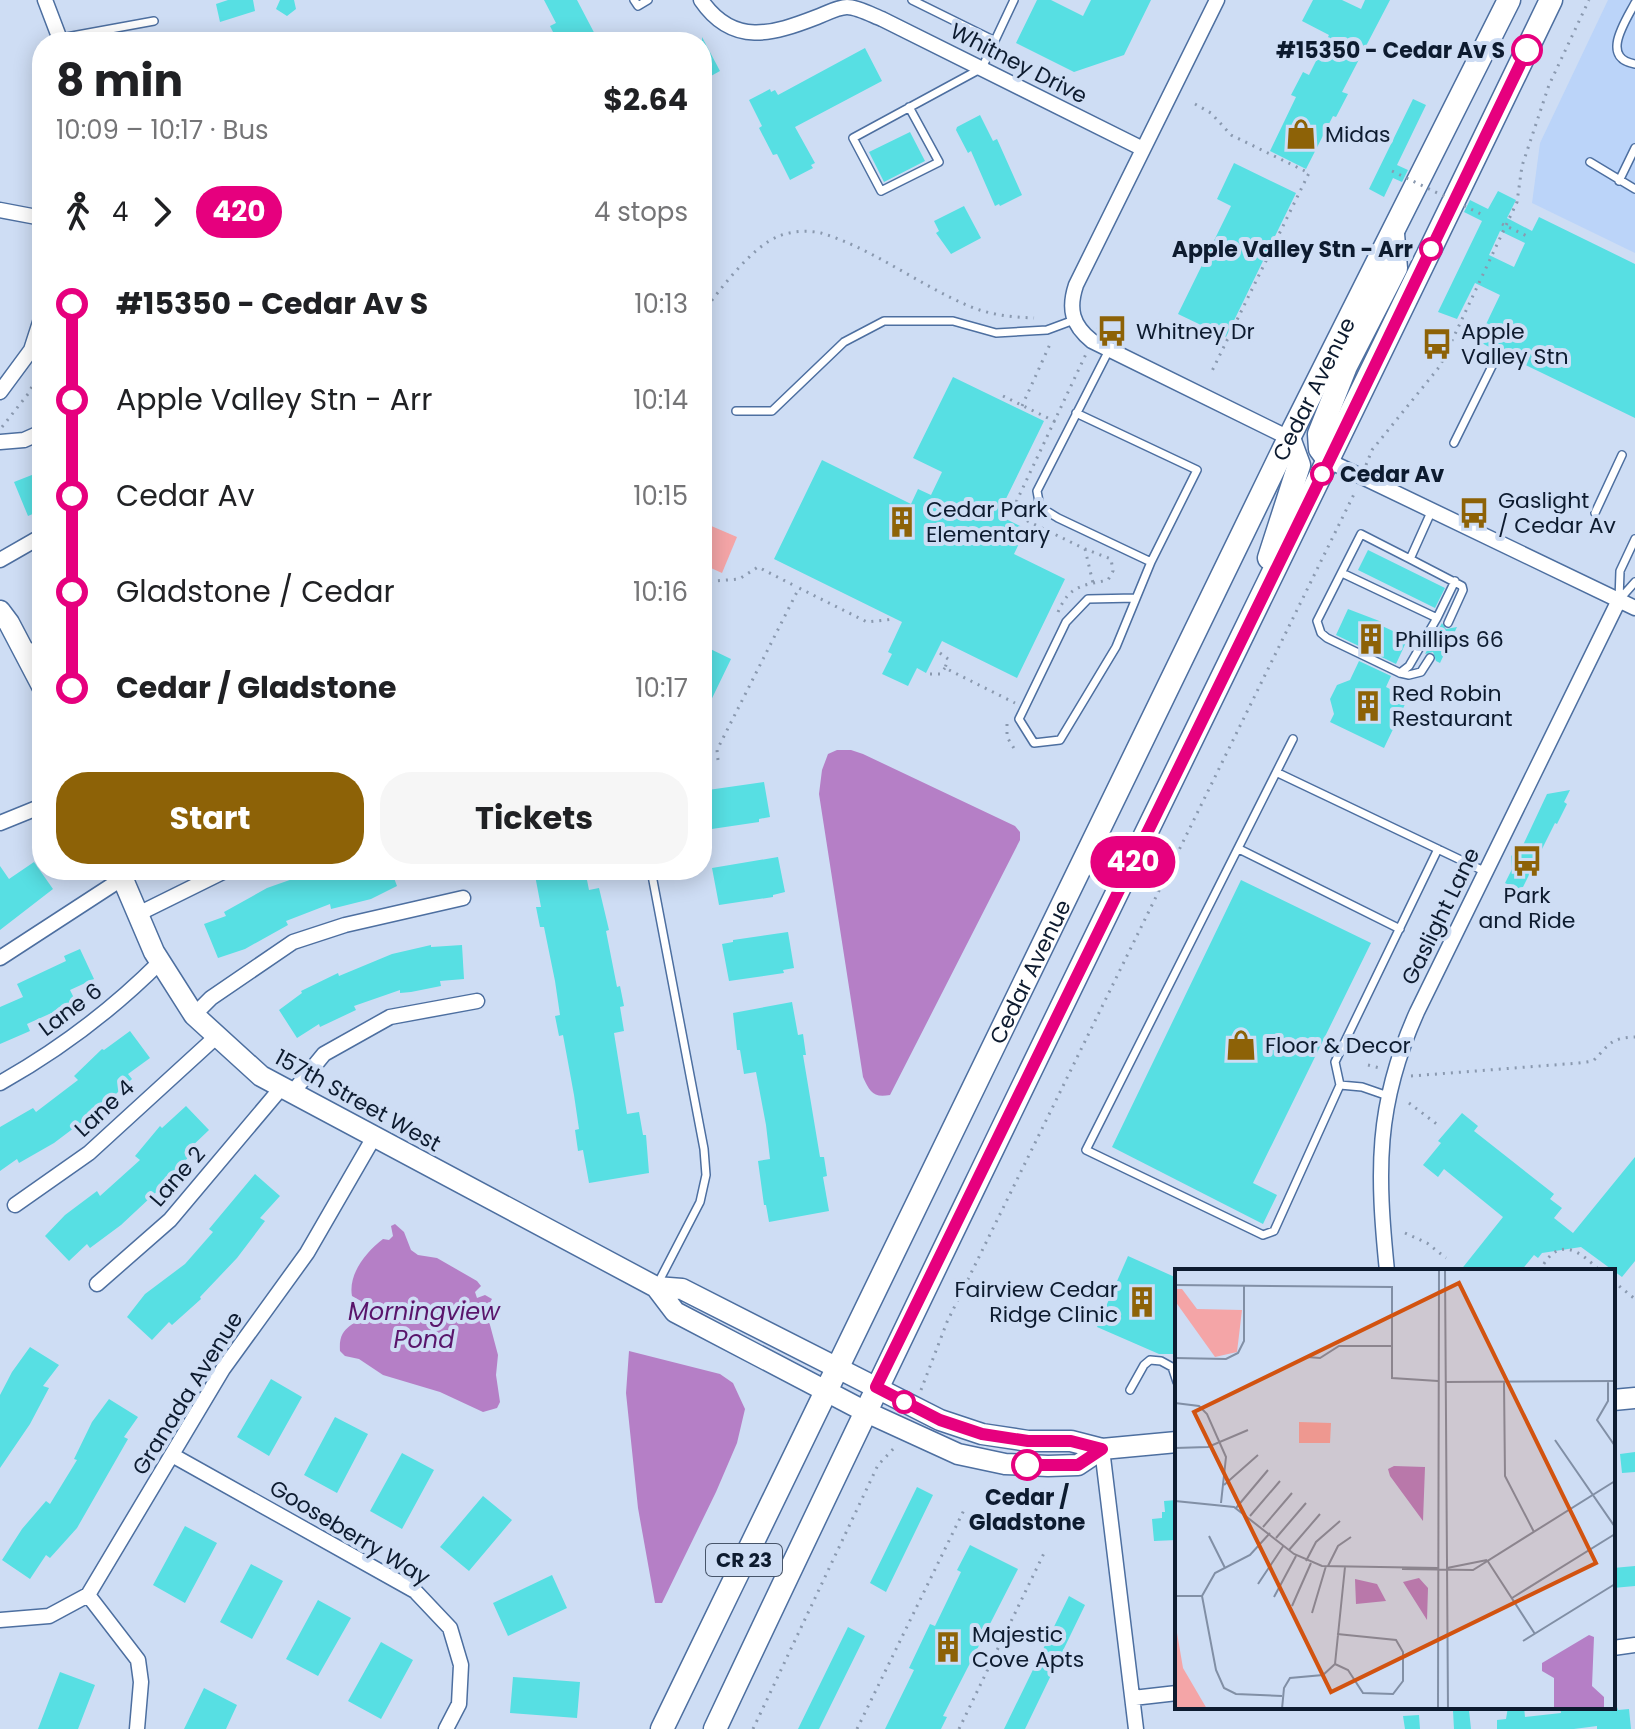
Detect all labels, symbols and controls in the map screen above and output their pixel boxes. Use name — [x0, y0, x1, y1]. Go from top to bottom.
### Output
street label: Whitney Drive — [945, 16, 1093, 111]
place label: #15350 - Cedar Av S — [1276, 35, 1505, 66]
marker: #15350 - Cedar Av S — [1512, 35, 1542, 65]
text: 8 min — [56, 50, 183, 111]
text: $2.64 — [603, 78, 688, 121]
text: 10:09 – 10:17 · Bus — [56, 112, 269, 148]
shop icon: Midas — [1284, 117, 1318, 151]
place label: Midas — [1325, 119, 1391, 150]
icon: walk — [56, 190, 100, 234]
icon: forward — [140, 190, 184, 234]
text: 420 — [212, 192, 266, 231]
text: 4 — [112, 194, 128, 230]
text: 4 stops — [594, 194, 688, 230]
place label: Apple Valley Stn - Arr — [1172, 234, 1413, 265]
marker: Apple Valley Stn - Arr — [1420, 238, 1442, 260]
text: #15350 - Cedar Av S — [116, 282, 428, 325]
text: 10:13 — [634, 286, 688, 322]
street label: Cedar Avenue — [1265, 312, 1363, 466]
bus stop icon: Whitney Dr — [1095, 314, 1129, 348]
place label: Whitney Dr — [1136, 316, 1255, 347]
place label: Apple Valley Stn — [1461, 316, 1568, 372]
bus stop icon: Apple Valley Stn — [1420, 327, 1454, 361]
text: Apple Valley Stn - Arr — [116, 378, 432, 421]
text: 10:14 — [633, 382, 688, 418]
place label: Cedar Av — [1340, 459, 1444, 490]
marker: Cedar Av — [1311, 463, 1333, 485]
text: Cedar Av — [116, 474, 255, 517]
text: 10:15 — [633, 478, 688, 514]
place label: Gaslight / Cedar Av — [1498, 485, 1617, 541]
place label: Cedar Park Elementary — [926, 494, 1051, 550]
bus stop icon: Gaslight / Cedar Av — [1457, 496, 1491, 530]
building icon: Cedar Park Elementary — [885, 505, 919, 539]
text: Gladstone / Cedar — [116, 570, 395, 613]
text: 10:16 — [633, 574, 688, 610]
building icon: Phillips 66 — [1354, 622, 1388, 656]
place label: Phillips 66 — [1395, 624, 1504, 655]
text: Cedar / Gladstone — [116, 666, 396, 709]
text: 10:17 — [635, 670, 688, 706]
place label: Red Robin Restaurant — [1392, 678, 1513, 734]
building icon: Red Robin Restaurant — [1351, 689, 1385, 723]
button: Start — [56, 772, 364, 864]
button: Tickets — [380, 772, 688, 864]
line badge: 420 — [1087, 836, 1179, 888]
text: 420 — [1106, 842, 1160, 881]
street label: Gaslight Lane — [1394, 842, 1487, 990]
bus stop icon: Park and Ride — [1510, 844, 1544, 878]
place label: Park and Ride — [1479, 880, 1576, 936]
street label: Cedar Avenue — [982, 894, 1079, 1049]
street label: Lane 6 — [32, 975, 108, 1043]
shop icon: Floor & Decor — [1224, 1028, 1258, 1062]
place label: Floor & Decor — [1265, 1030, 1411, 1061]
street label: 157th Street West — [269, 1042, 446, 1159]
street label: Lane 4 — [68, 1072, 141, 1144]
street label: Lane 2 — [143, 1140, 212, 1213]
inset map — [1175, 1269, 1615, 1709]
place label: Fairview Cedar Ridge Clinic — [955, 1274, 1118, 1330]
building icon: Fairview Cedar Ridge Clinic — [1125, 1285, 1159, 1319]
water label: Morningview Pond — [348, 1295, 501, 1356]
street label: Granada Avenue — [125, 1306, 250, 1481]
unlabelled marker — [893, 1391, 915, 1413]
marker: Cedar / Gladstone — [1012, 1450, 1042, 1480]
street label: Gooseberry Way — [264, 1472, 436, 1593]
place label: Cedar / Gladstone — [969, 1482, 1085, 1538]
road number: CR 23 — [706, 1544, 782, 1576]
place label: Majestic Cove Apts — [972, 1619, 1084, 1675]
building icon: Majestic Cove Apts — [931, 1630, 965, 1664]

